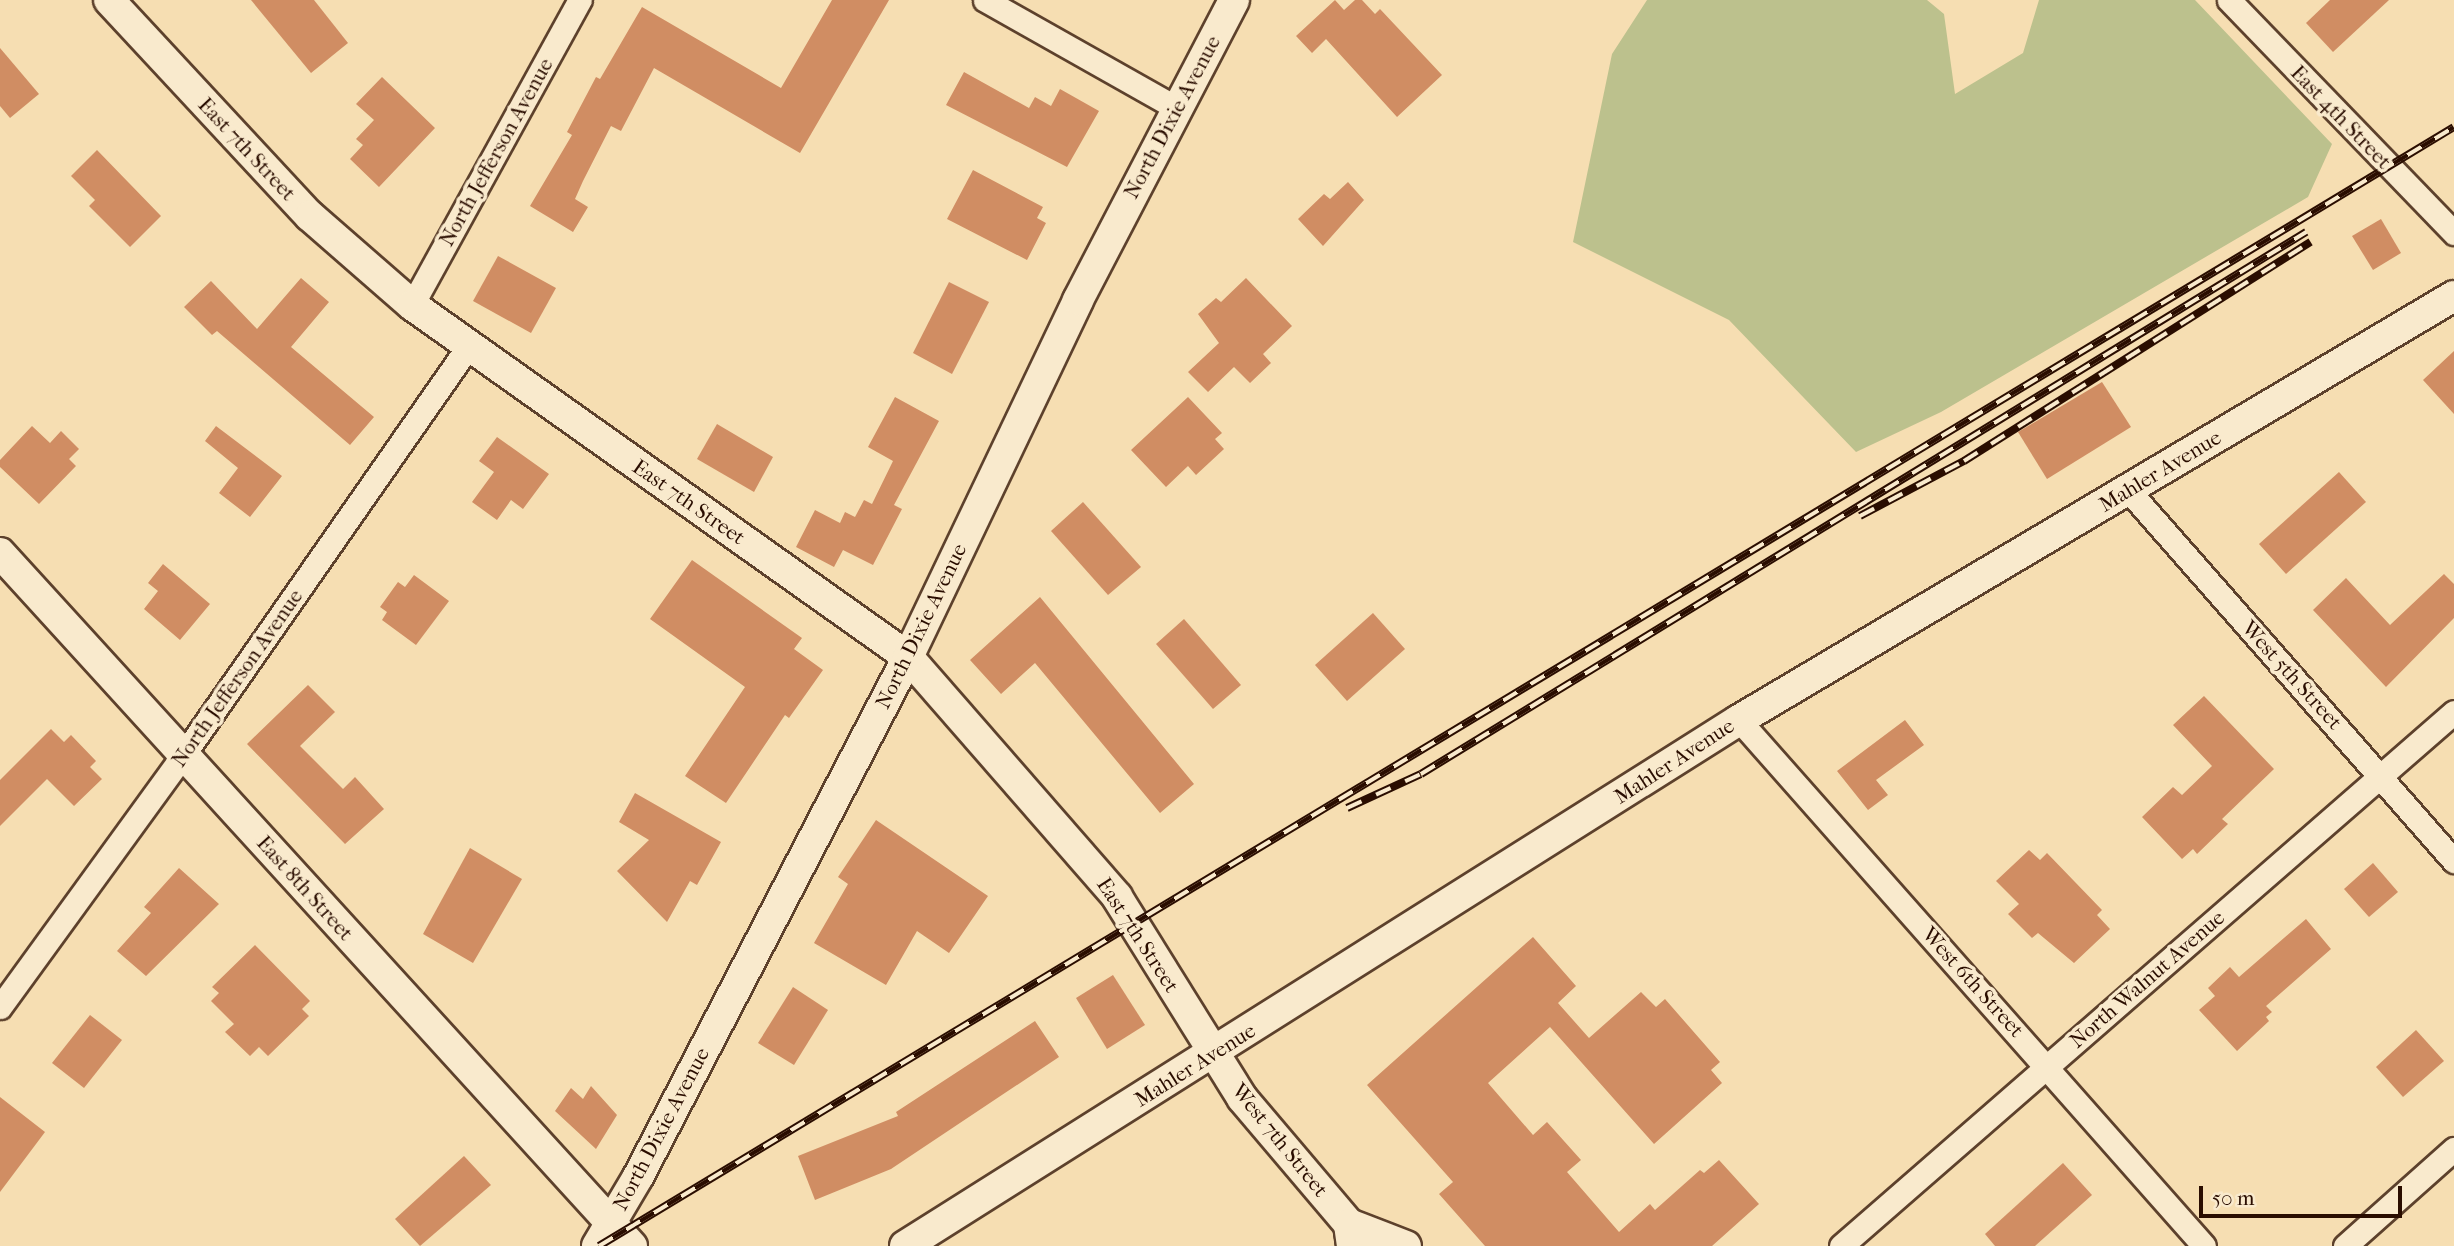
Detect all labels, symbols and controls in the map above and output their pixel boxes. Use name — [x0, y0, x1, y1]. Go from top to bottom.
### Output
street label: North Dixie Avenue — [1118, 31, 1226, 203]
street label: North Jefferson Avenue — [434, 54, 558, 250]
street label: East 4th Street — [2285, 60, 2397, 174]
street label: East 7th Street — [193, 92, 301, 206]
street label: Mahler Avenue — [2094, 425, 2226, 517]
street label: East 7th Street — [628, 454, 750, 550]
street label: North Dixie Avenue — [870, 539, 972, 713]
street label: North Jefferson Avenue — [166, 584, 308, 772]
street label: West 5th Street — [2237, 615, 2347, 735]
street label: Mahler Avenue — [1609, 713, 1739, 809]
street label: East 8th Street — [251, 831, 359, 945]
street label: East 7th Street — [1092, 873, 1184, 997]
street label: North Walnut Avenue — [2064, 905, 2230, 1053]
street label: West 6th Street — [1917, 922, 2029, 1042]
street label: Mahler Avenue — [1130, 1018, 1260, 1112]
street label: North Dixie Avenue — [607, 1043, 715, 1215]
street label: West 7th Street — [1227, 1078, 1333, 1202]
scale bar — [2202, 1172, 2405, 1216]
text: 50 m — [2212, 1186, 2255, 1210]

